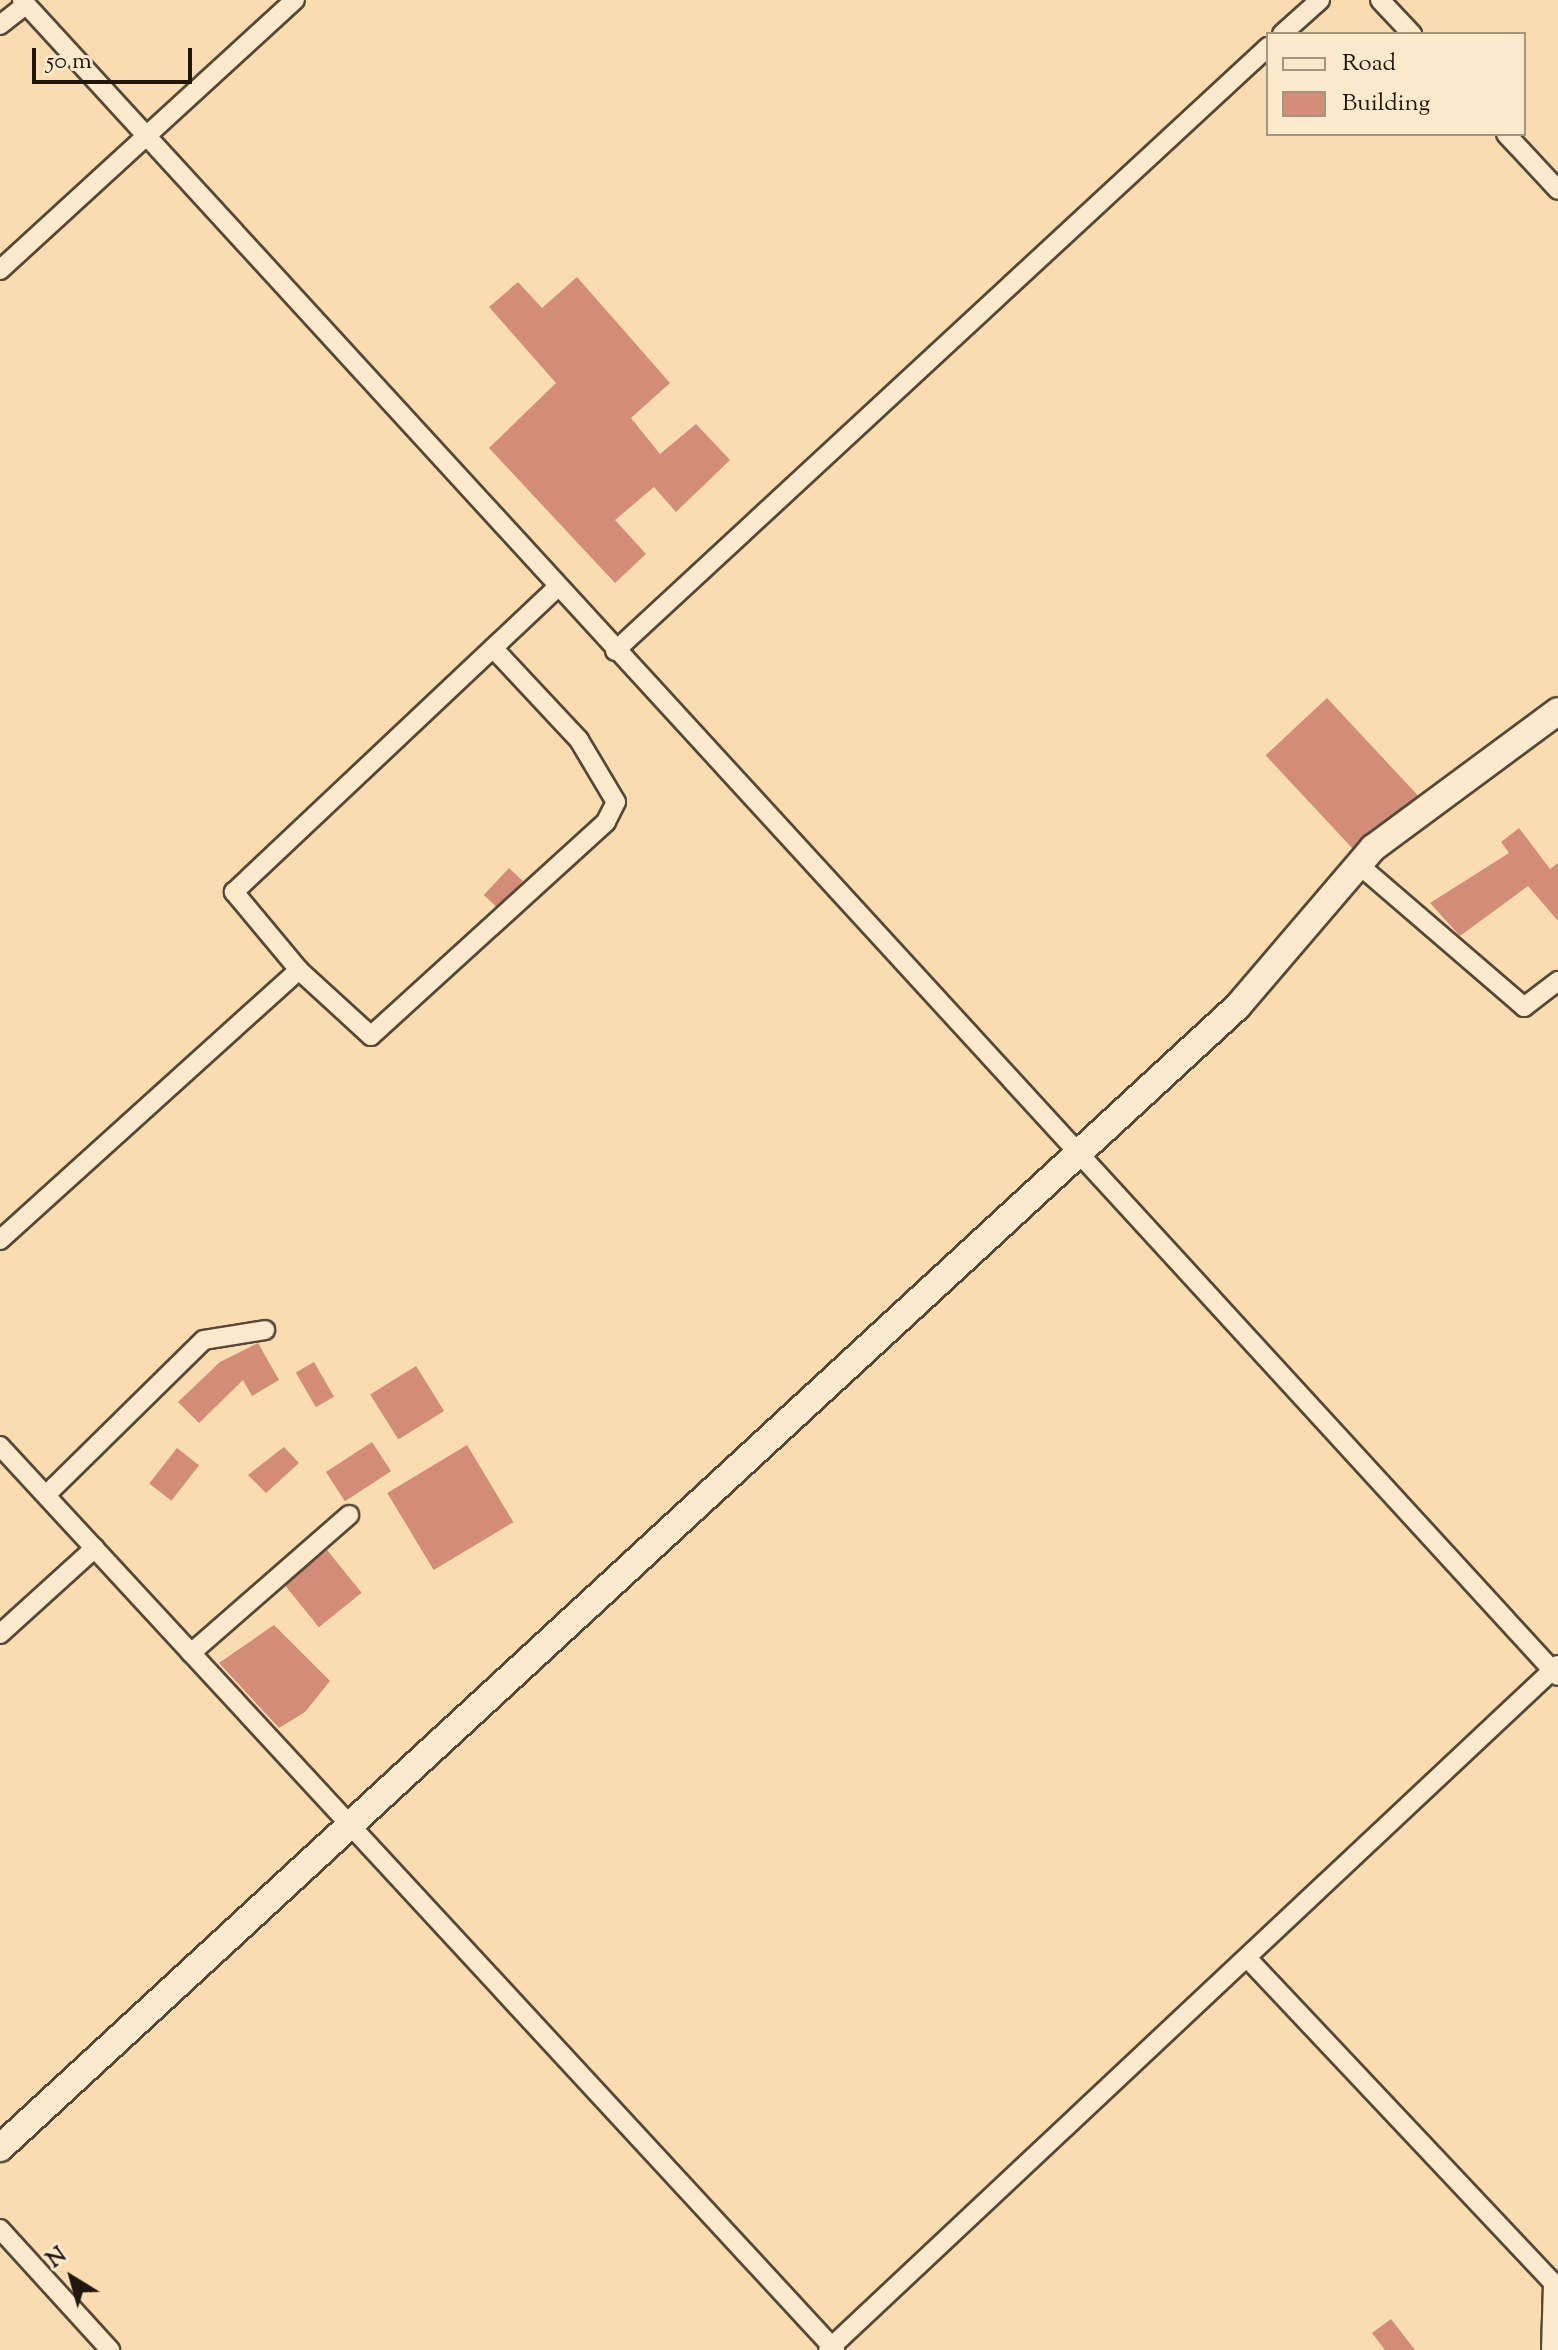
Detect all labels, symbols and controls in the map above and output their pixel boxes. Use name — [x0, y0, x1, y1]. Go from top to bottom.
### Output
scale bar — [36, 32, 196, 82]
legend — [1266, 32, 1526, 136]
text: 50 m — [46, 45, 92, 79]
text: Road — [1342, 47, 1396, 81]
text: Building — [1342, 87, 1430, 121]
north arrow — [32, 2238, 112, 2318]
text: N — [41, 2241, 74, 2277]

